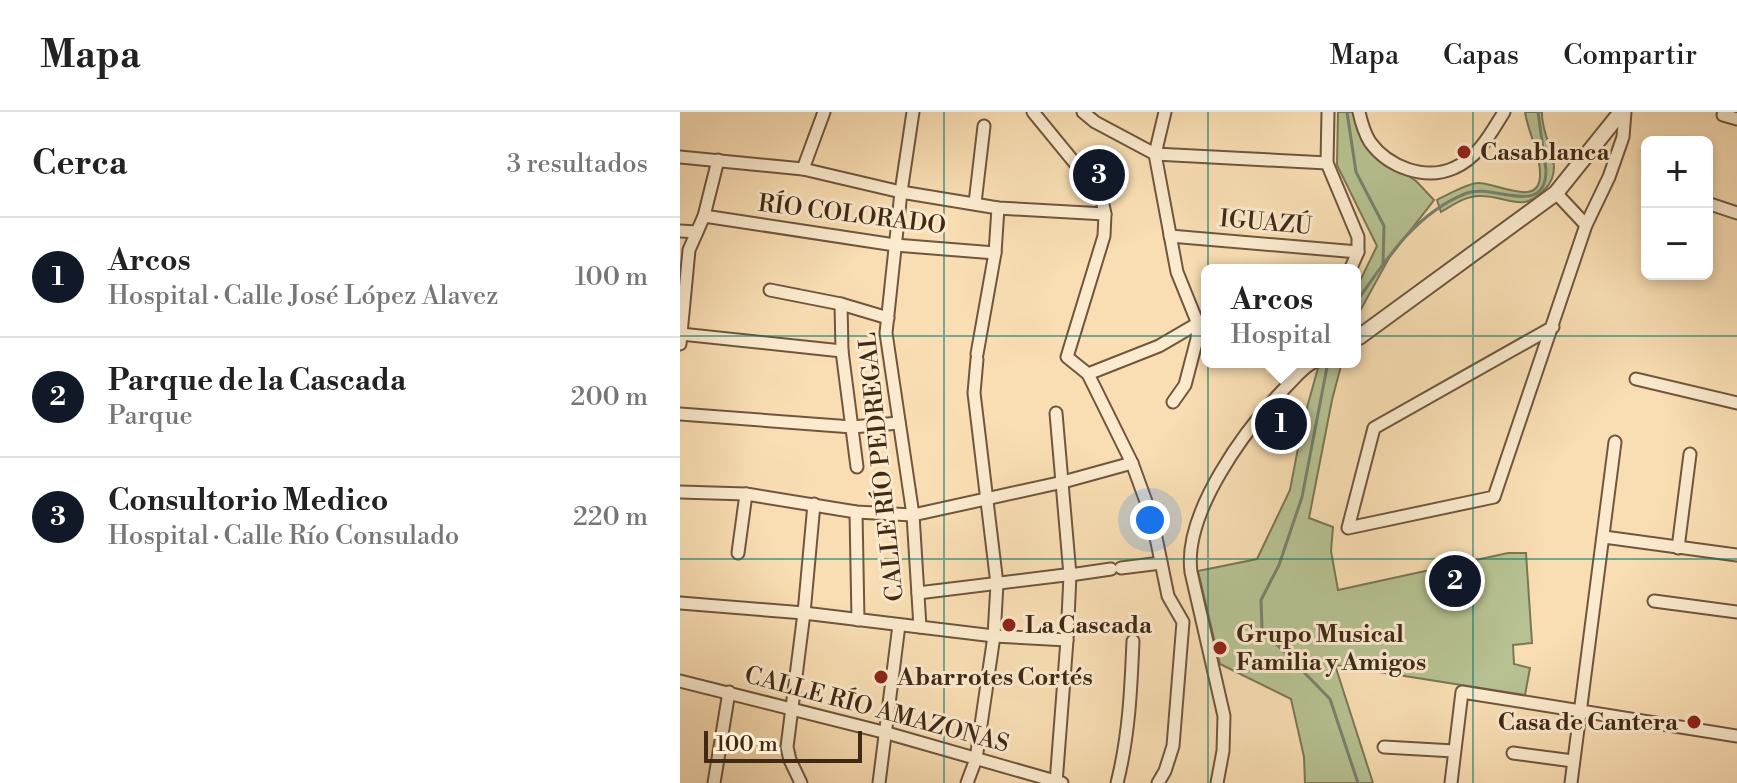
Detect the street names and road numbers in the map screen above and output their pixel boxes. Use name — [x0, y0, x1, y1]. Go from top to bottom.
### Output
street label: RÍO COLORADO — [756, 188, 948, 241]
street label: IGUAZÚ — [1218, 202, 1314, 242]
street label: CALLE RÍO PEDREGAL — [852, 331, 911, 603]
street label: CALLE RÍO AMAZONAS — [741, 659, 1012, 760]

